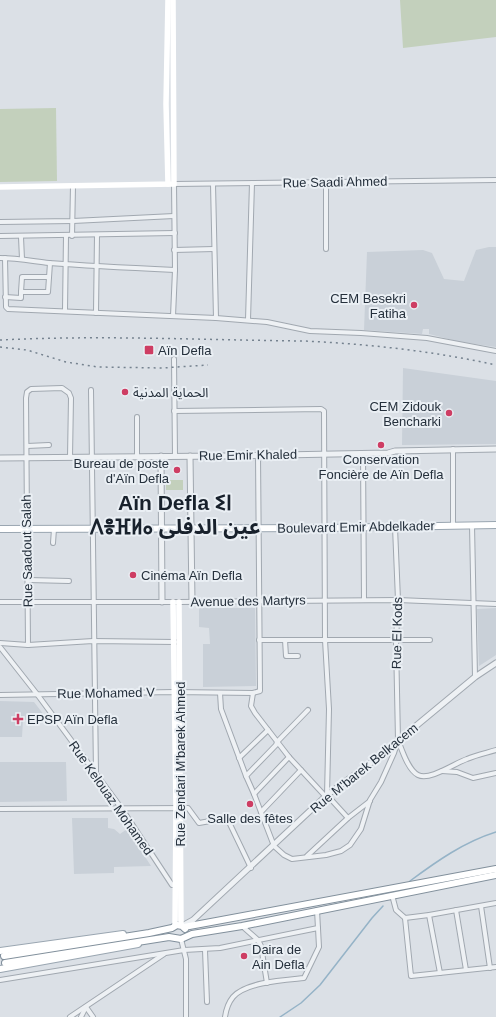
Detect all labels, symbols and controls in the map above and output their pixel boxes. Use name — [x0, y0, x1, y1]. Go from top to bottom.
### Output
street label: Rue Saadi Ahmed — [282, 174, 388, 190]
place label: CEM Besekri Fatiha — [330, 291, 407, 321]
marker: CEM Besekri Fatiha — [409, 300, 419, 310]
place label: Aïn Defla — [158, 343, 212, 358]
marker: Aïn Defla — [143, 344, 155, 356]
place label: الحماية المدنية — [133, 385, 208, 400]
marker: الحماية المدنية — [120, 387, 130, 397]
place label: CEM Zidouk Bencharki — [369, 399, 441, 429]
marker: CEM Zidouk Bencharki — [444, 408, 454, 418]
marker: Conservation Foncière de Aïn Defla — [376, 440, 386, 450]
street label: Rue Emir Khaled — [199, 447, 297, 463]
place label: Conservation Foncière de Aïn Defla — [318, 452, 444, 482]
place label: Bureau de poste d'Aïn Defla — [74, 456, 170, 486]
marker: Bureau de poste d'Aïn Defla — [172, 465, 182, 475]
district label: Aïn Defla ⵉⵏ ⴷⴻⴼⵍⴰ عين الدفلى — [90, 491, 260, 539]
street label: Rue Saadout Salah — [19, 494, 35, 608]
street label: Boulevard Emir Abdelkader — [277, 518, 436, 536]
place label: Cinéma Aïn Defla — [141, 568, 243, 583]
marker: Cinéma Aïn Defla — [128, 570, 138, 580]
street label: Avenue des Martyrs — [190, 592, 306, 610]
street label: Rue El Kods — [389, 596, 405, 669]
street label: Rue Zendari M'barek Ahmed — [173, 681, 188, 847]
street label: Rue Mohamed V — [57, 685, 155, 701]
place label: EPSP Aïn Defla — [27, 712, 119, 727]
marker: EPSP Aïn Defla — [12, 713, 24, 725]
street label: Rue M'barek Belkacem — [307, 720, 421, 816]
street label: Rue Kelouaz Mohamed — [66, 738, 156, 858]
marker: Salle des fêtes — [245, 799, 255, 809]
place label: Salle des fêtes — [207, 811, 293, 826]
place label: Daira de Ain Defla — [252, 942, 306, 972]
marker: Daira de Ain Defla — [239, 951, 249, 961]

